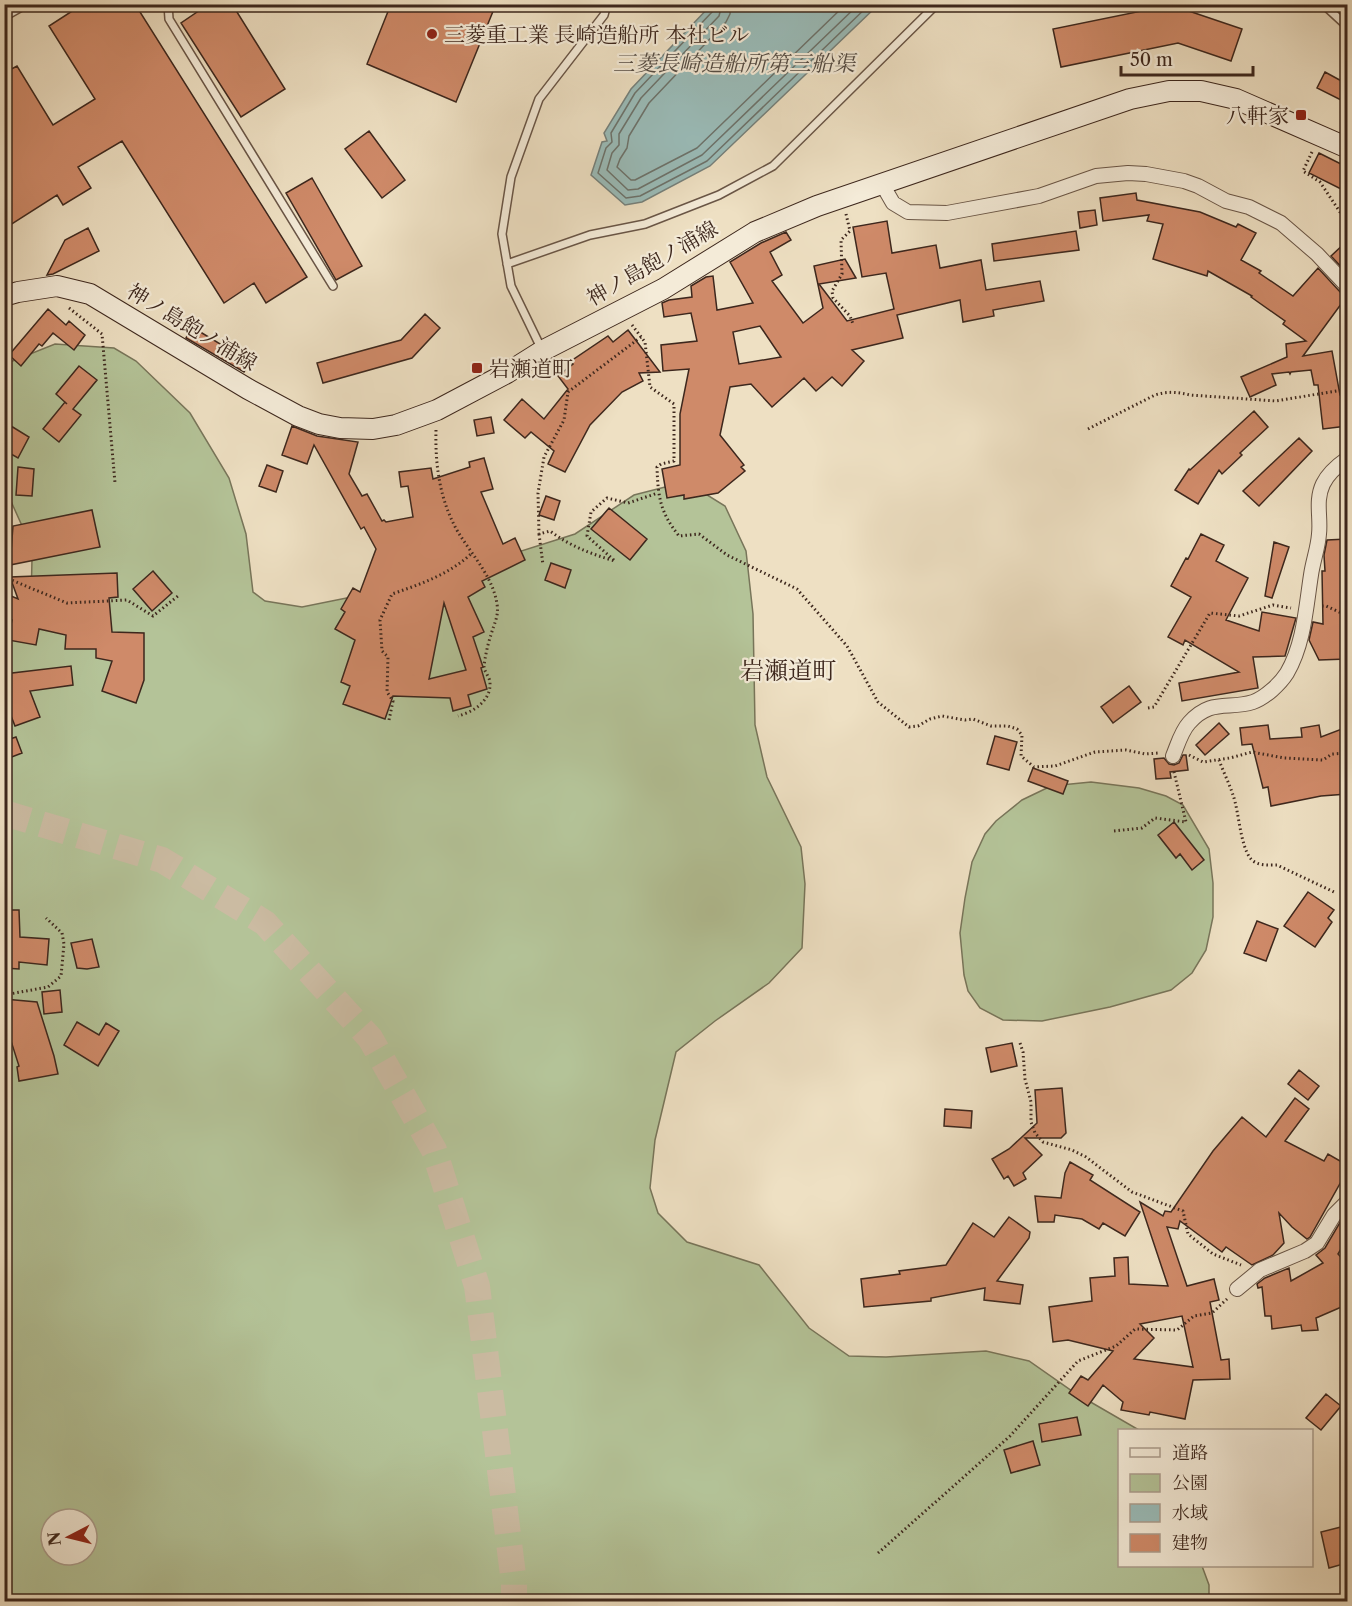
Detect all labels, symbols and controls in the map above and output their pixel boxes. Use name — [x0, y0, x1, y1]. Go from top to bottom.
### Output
place label: 三菱重工業 長崎造船所 本社ビル — [444, 22, 749, 47]
marker: 三菱重工業 長崎造船所 本社ビル — [425, 27, 439, 41]
scale bar — [1121, 39, 1253, 77]
text: 50 m — [1130, 49, 1173, 71]
water label: 三菱長崎造船所第三船渠 — [613, 50, 858, 77]
place label: 八軒家 — [1226, 103, 1289, 128]
marker: 八軒家 — [1294, 108, 1308, 122]
street label: 神ノ島飽ノ浦線 — [582, 215, 722, 311]
street label: 神ノ島飽ノ浦線 — [123, 278, 261, 376]
place label: 岩瀬道町 — [489, 356, 573, 381]
marker: 岩瀬道町 — [470, 361, 484, 375]
district label: 岩瀬道町 — [740, 656, 836, 685]
legend — [1118, 1429, 1313, 1567]
text: 道路 — [1172, 1442, 1208, 1464]
text: 公園 — [1172, 1472, 1208, 1494]
text: 水域 — [1172, 1502, 1208, 1524]
north arrow — [39, 1507, 99, 1567]
text: N — [43, 1531, 65, 1547]
text: 建物 — [1172, 1532, 1208, 1554]

